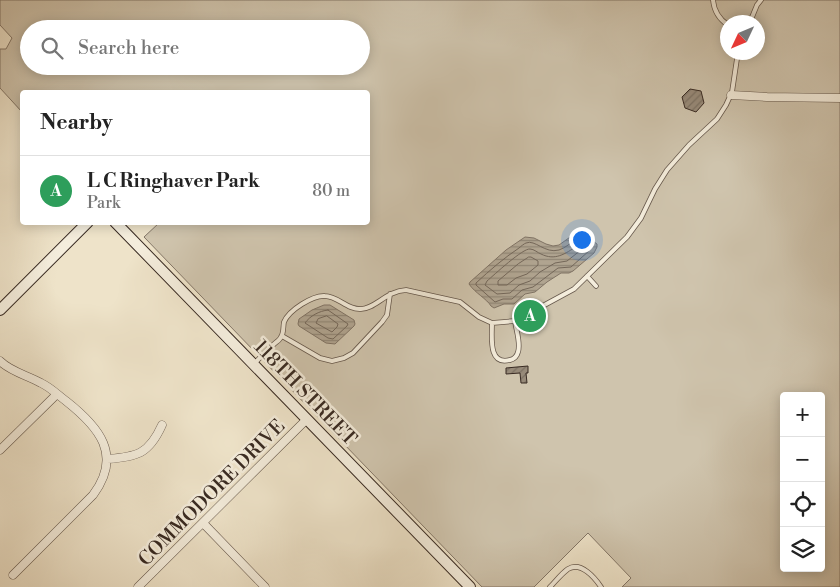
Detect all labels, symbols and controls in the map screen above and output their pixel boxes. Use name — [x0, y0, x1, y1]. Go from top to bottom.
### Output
north arrow — [720, 15, 765, 60]
search box — [20, 20, 370, 75]
icon: search — [38, 34, 66, 62]
text: Search here — [78, 36, 179, 60]
text: Nearby — [40, 110, 113, 136]
text: L C Ringhaver Park — [87, 169, 260, 193]
text: A — [50, 181, 62, 201]
text: 80 m — [312, 181, 350, 201]
text: Park — [87, 193, 120, 213]
your location — [569, 227, 595, 253]
pin: A — [514, 297, 546, 335]
street label: 118TH STREET — [249, 335, 362, 450]
map controls — [780, 392, 825, 572]
button: + — [780, 392, 825, 437]
street label: COMMODORE DRIVE — [133, 414, 290, 571]
button: − — [780, 437, 825, 482]
button: locate — [780, 482, 825, 527]
button: layers — [780, 527, 825, 572]

